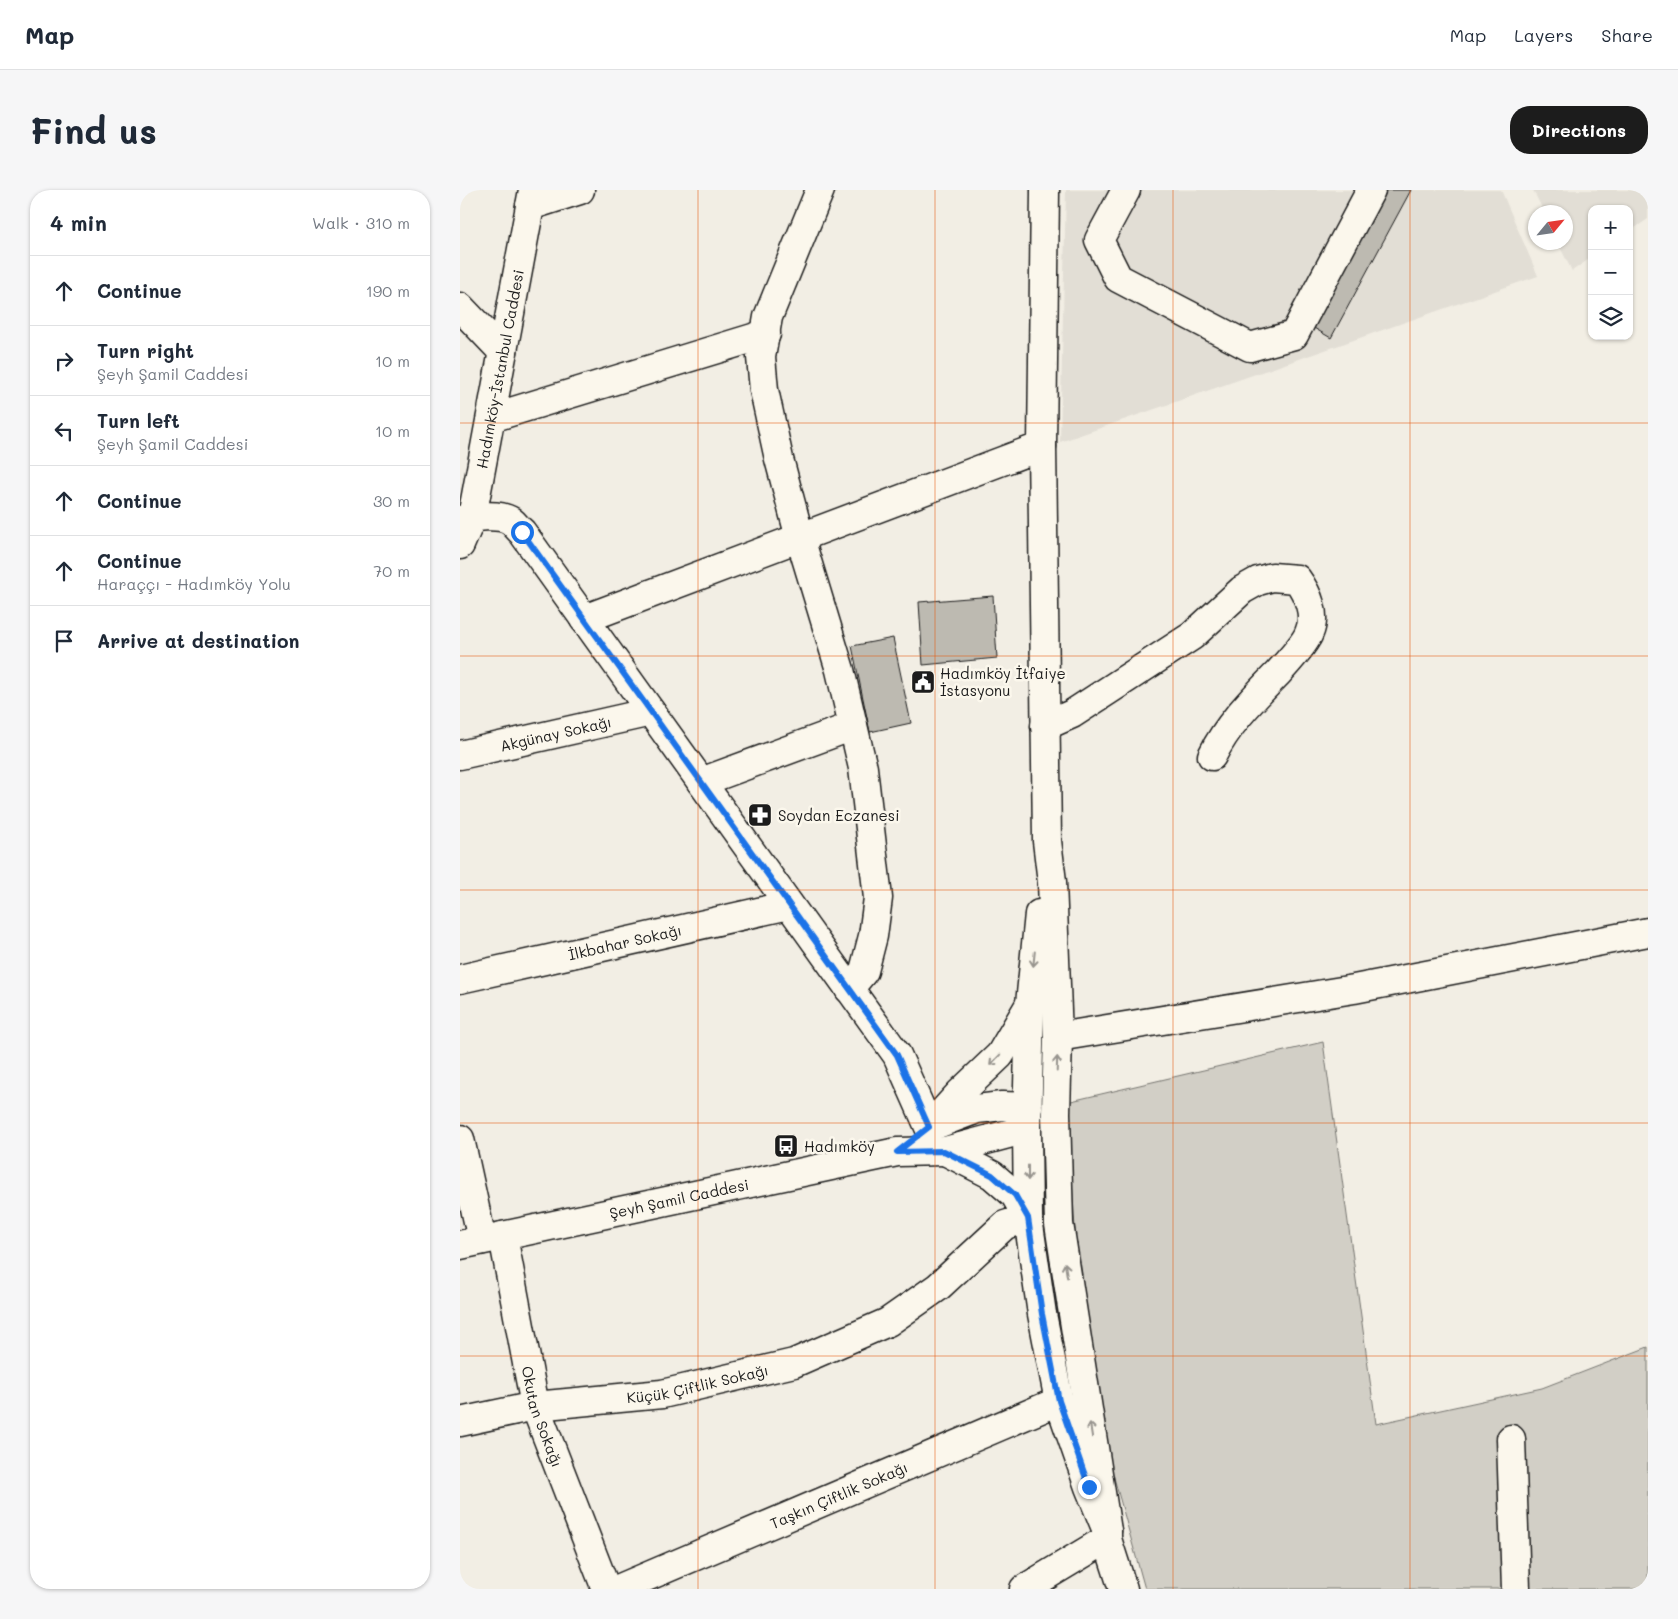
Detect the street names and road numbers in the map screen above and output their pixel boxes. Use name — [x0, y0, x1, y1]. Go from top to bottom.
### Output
street label: Hadımköy-İstanbul Caddesi — [471, 268, 528, 470]
street label: Akgünay Sokağı — [498, 711, 613, 756]
street label: İlkbahar Sokağı — [566, 919, 683, 964]
street label: Şeyh Şamil Caddesi — [608, 1174, 751, 1223]
street label: Küçük Çiftlik Sokağı — [626, 1359, 770, 1407]
street label: Okutan Sokağı — [518, 1364, 568, 1470]
street label: Taşkın Çiftlik Sokağı — [767, 1457, 911, 1533]

